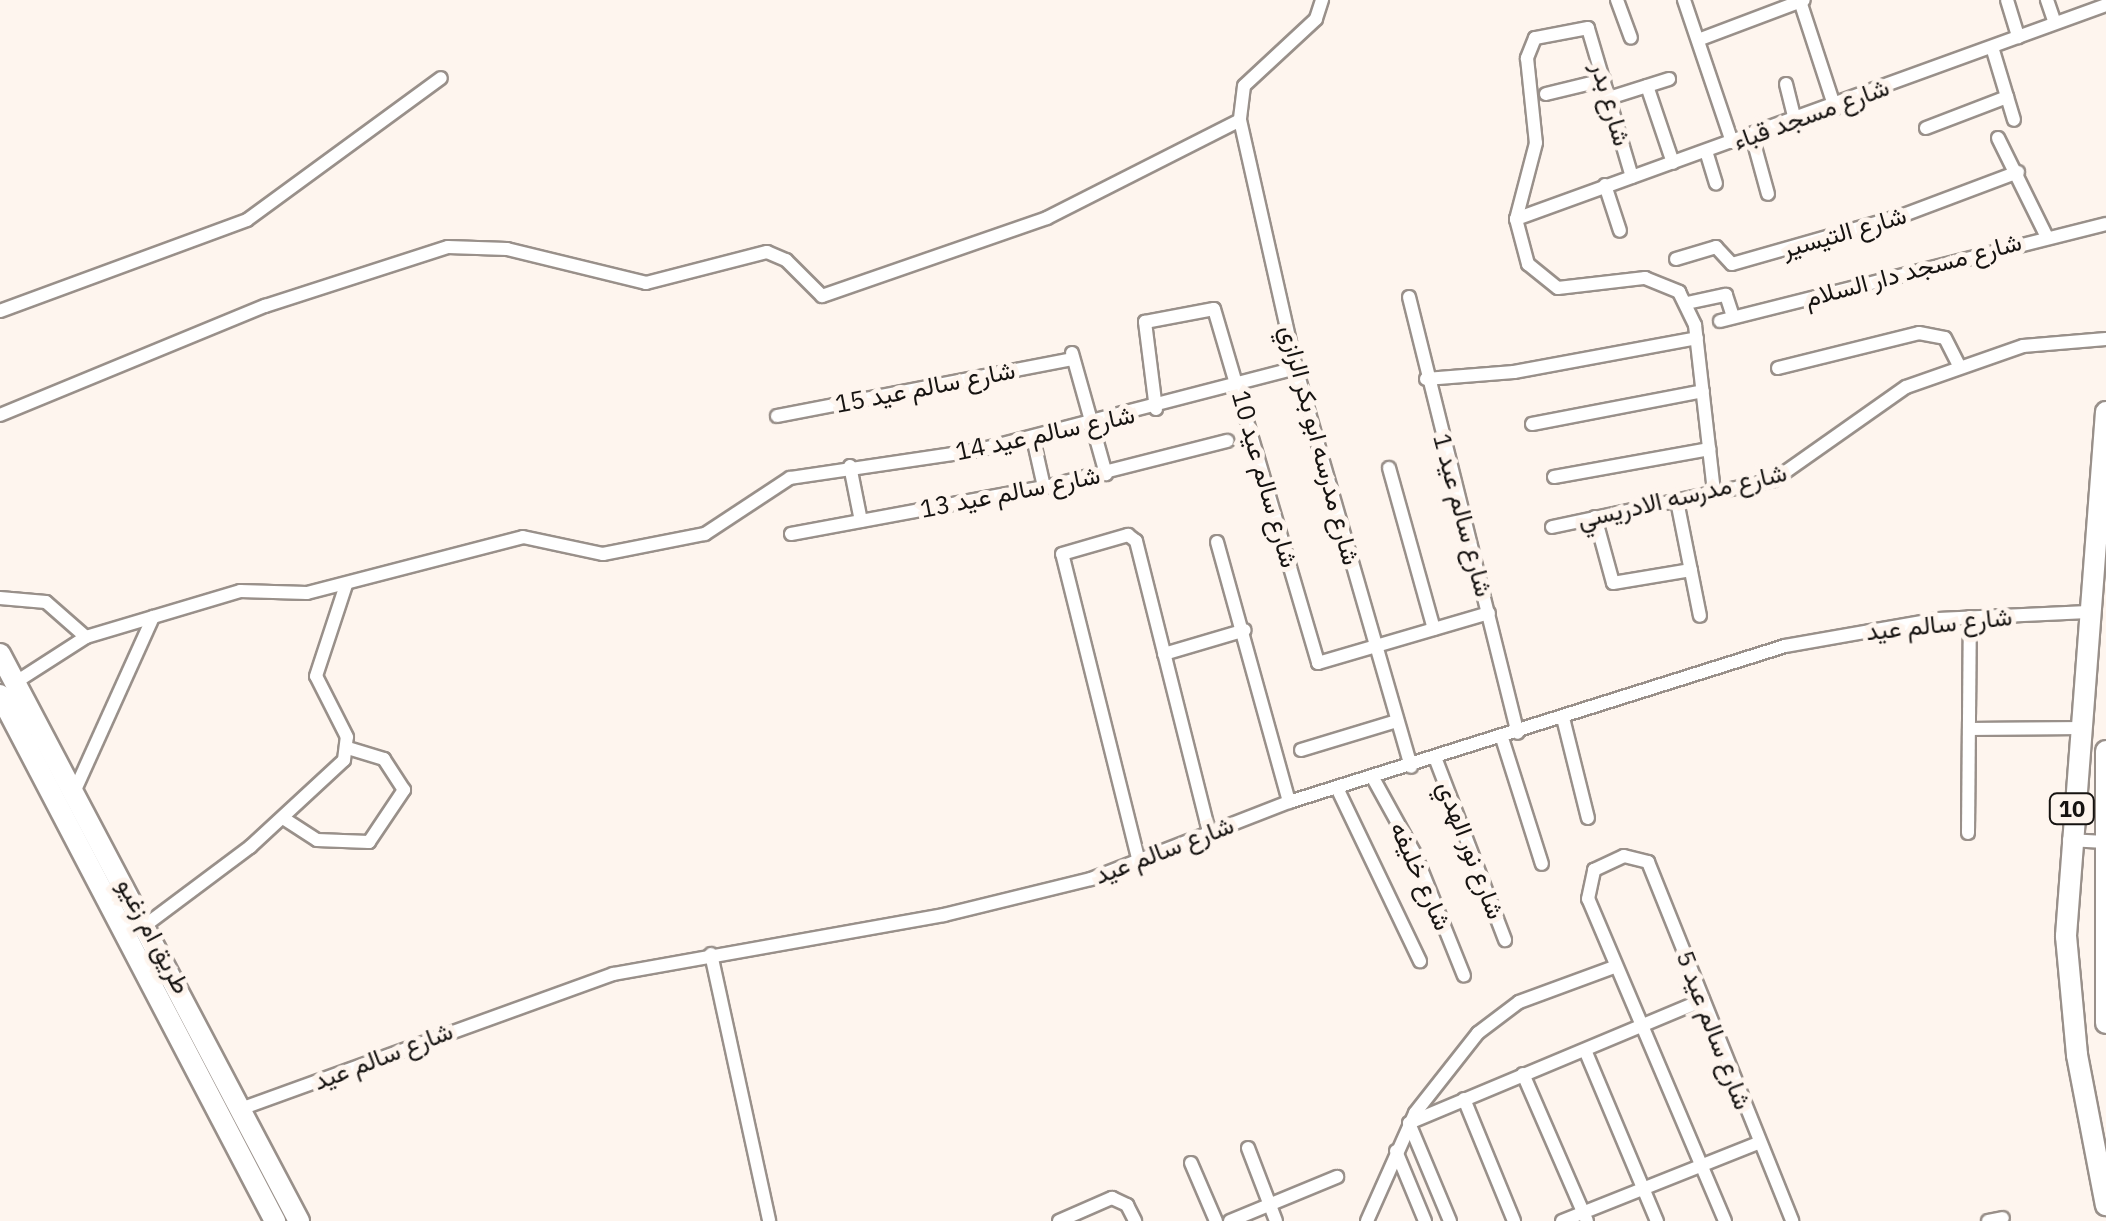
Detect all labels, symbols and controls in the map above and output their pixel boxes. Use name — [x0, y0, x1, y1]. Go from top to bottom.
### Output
street label: شارع بدر — [1585, 59, 1637, 149]
street label: شارع مسجد قباء — [1729, 72, 1893, 156]
street label: شارع التيسير — [1778, 200, 1910, 264]
street label: شارع مسجد دار السلام — [1801, 227, 2025, 313]
street label: شارع مدرسه ابو بكر الرازي — [1274, 322, 1366, 568]
street label: شارع سالم عيد 15 — [832, 355, 1018, 419]
street label: شارع سالم عيد 10 — [1225, 387, 1305, 571]
street label: شارع سالم عيد 14 — [953, 399, 1137, 467]
street label: شارع سالم عيد 1 — [1427, 430, 1499, 600]
street label: شارع مدرسه الادريسي — [1575, 457, 1789, 535]
street label: شارع سالم عيد 13 — [917, 460, 1103, 524]
street label: شارع سالم عيد — [1864, 601, 2014, 647]
street label: شارع نور الهدي — [1431, 777, 1511, 923]
road number: 10 — [2047, 792, 2097, 826]
street label: شارع سالم عيد — [1090, 810, 1238, 890]
street label: شارع خليفه — [1384, 817, 1458, 935]
street label: طريق ام زغيو — [111, 873, 197, 999]
street label: شارع سالم عيد 5 — [1670, 946, 1758, 1114]
street label: شارع سالم عيد — [309, 1016, 457, 1096]

